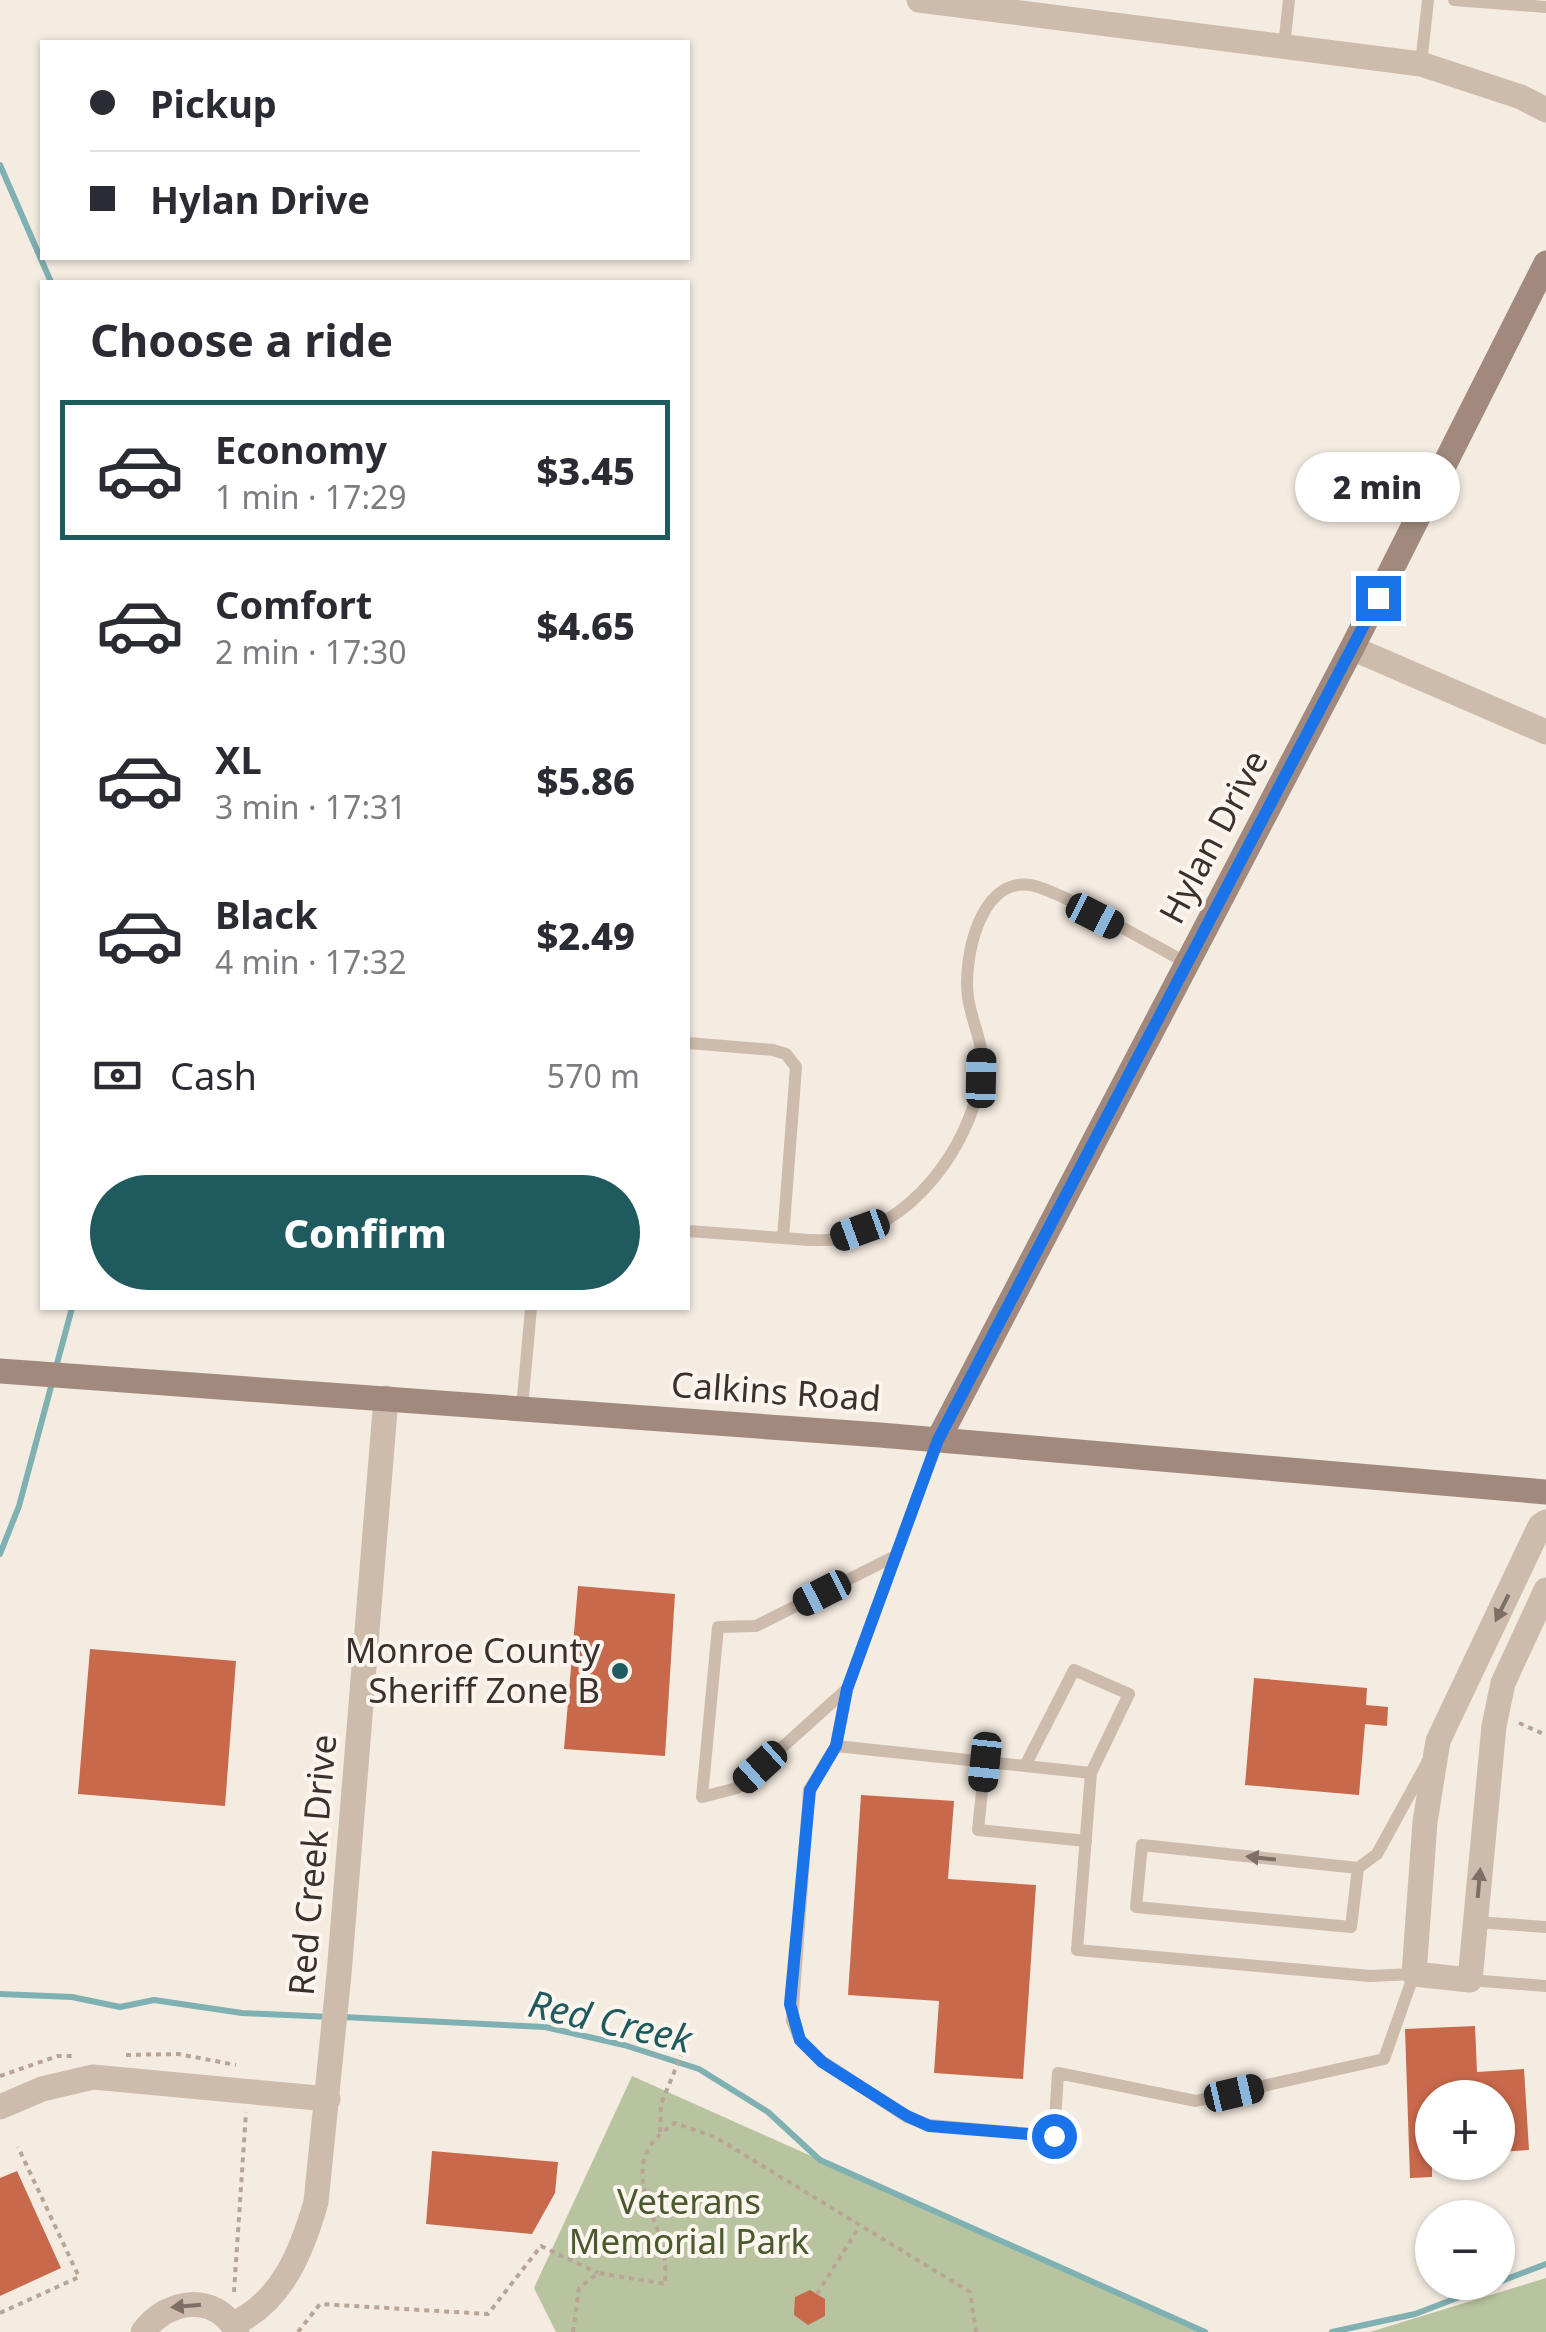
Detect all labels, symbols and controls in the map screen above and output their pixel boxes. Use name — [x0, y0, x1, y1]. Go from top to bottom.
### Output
text: Pickup — [150, 77, 277, 129]
text: Hylan Drive — [150, 173, 370, 225]
text: Choose a ride — [90, 309, 393, 370]
text: Economy — [215, 423, 387, 475]
icon: car — [95, 425, 185, 515]
text: $3.45 — [536, 444, 635, 496]
callout: 2 min — [1296, 453, 1460, 523]
text: 2 min — [1333, 465, 1422, 508]
text: 1 min · 17:29 — [215, 475, 407, 518]
route end — [1356, 576, 1401, 621]
text: Comfort — [215, 578, 372, 630]
icon: car — [95, 580, 185, 670]
text: $4.65 — [536, 599, 635, 651]
text: 2 min · 17:30 — [215, 630, 407, 673]
text: XL — [215, 733, 262, 785]
icon: car — [95, 735, 185, 825]
street label: Hylan Drive — [1147, 741, 1278, 931]
text: $5.86 — [536, 754, 635, 806]
text: 3 min · 17:31 — [215, 785, 407, 828]
text: Black — [215, 888, 318, 940]
car — [1061, 889, 1129, 943]
icon: car — [95, 890, 185, 980]
text: $2.49 — [536, 909, 635, 961]
text: 4 min · 17:32 — [215, 940, 407, 983]
icon: cash — [90, 1048, 145, 1103]
car — [965, 1048, 997, 1108]
text: Cash — [170, 1049, 257, 1101]
text: 570 m — [547, 1054, 640, 1097]
button: Confirm — [90, 1175, 640, 1290]
car — [827, 1206, 893, 1254]
street label: Calkins Road — [670, 1360, 883, 1421]
car — [788, 1566, 856, 1620]
one-way arrow — [1493, 1594, 1510, 1623]
place label: Monroe County Sheriff Zone B — [345, 1626, 600, 1713]
marker: Monroe County Sheriff Zone B — [609, 1660, 631, 1682]
car — [967, 1731, 1003, 1793]
street label: Red Creek Drive — [277, 1732, 346, 1997]
car — [728, 1736, 792, 1798]
one-way arrow — [1244, 1850, 1276, 1866]
one-way arrow — [1472, 1866, 1488, 1898]
water label: Red Creek — [524, 1976, 698, 2064]
car — [1201, 2072, 1267, 2114]
map controls — [1415, 2080, 1515, 2300]
button: + — [1415, 2080, 1515, 2180]
route start — [1032, 2114, 1077, 2159]
park label: Veterans Memorial Park — [569, 2177, 810, 2264]
button: − — [1415, 2200, 1515, 2300]
one-way arrow — [170, 2298, 201, 2314]

